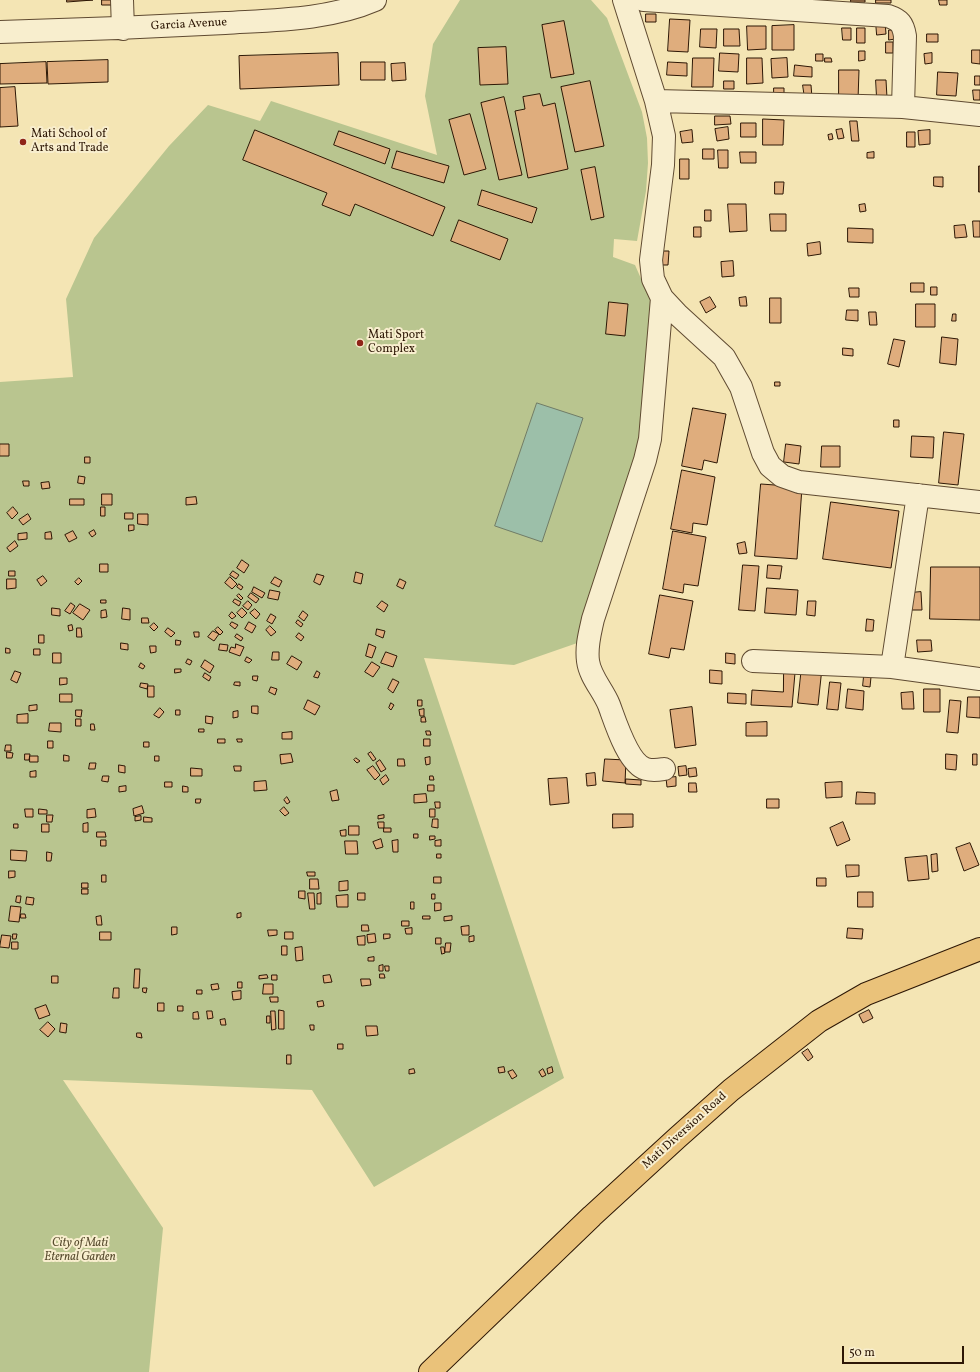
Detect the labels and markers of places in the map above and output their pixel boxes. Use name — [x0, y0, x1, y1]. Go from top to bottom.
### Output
place label: Mati School of Arts and Trade — [31, 128, 109, 156]
marker: Mati School of Arts and Trade — [18, 137, 28, 147]
place label: Mati Sport Complex — [368, 329, 424, 357]
marker: Mati Sport Complex — [355, 338, 365, 348]

